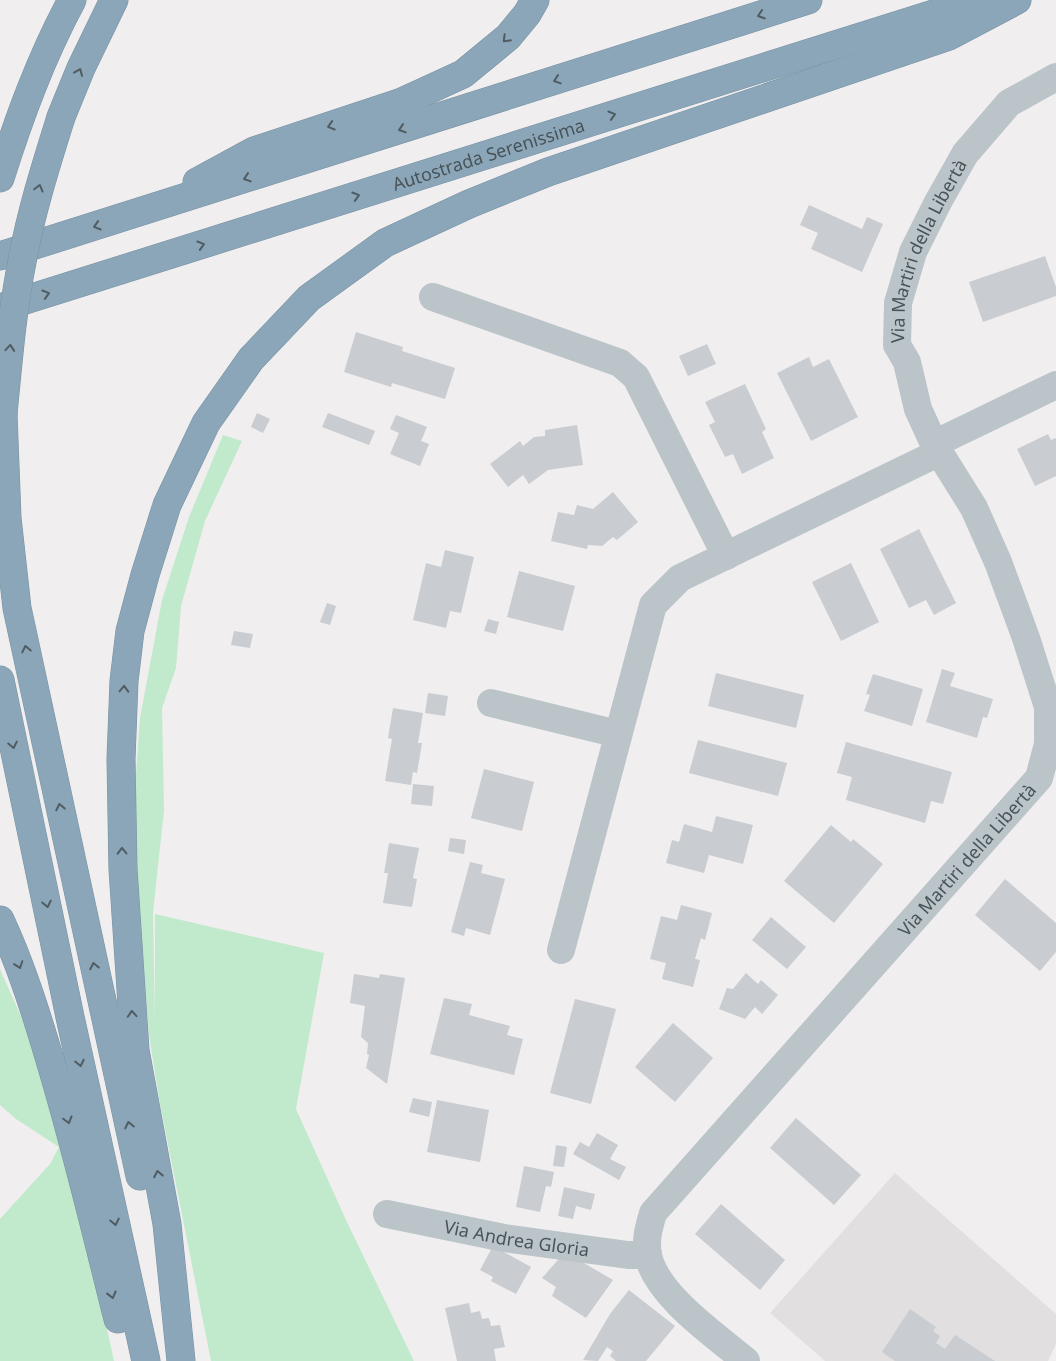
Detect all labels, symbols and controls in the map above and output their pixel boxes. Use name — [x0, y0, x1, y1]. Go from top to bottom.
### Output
one-way arrow — [758, 9, 766, 19]
one-way arrow — [502, 33, 511, 42]
one-way arrow — [73, 68, 84, 77]
one-way arrow — [553, 74, 561, 84]
one-way arrow — [607, 111, 615, 121]
street label: Autostrada Serenissima — [389, 113, 587, 196]
one-way arrow — [327, 121, 336, 131]
one-way arrow — [398, 123, 406, 133]
street label: Via Martiri della Libertà — [885, 155, 972, 343]
one-way arrow — [243, 173, 251, 183]
one-way arrow — [33, 185, 43, 193]
one-way arrow — [352, 191, 360, 201]
one-way arrow — [93, 220, 102, 230]
one-way arrow — [197, 240, 205, 250]
one-way arrow — [42, 289, 50, 299]
one-way arrow — [4, 344, 15, 352]
one-way arrow — [21, 644, 32, 653]
one-way arrow — [118, 685, 129, 693]
one-way arrow — [8, 741, 18, 750]
street label: Via Martiri della Libertà — [892, 778, 1041, 941]
one-way arrow — [55, 803, 66, 812]
one-way arrow — [117, 847, 128, 855]
one-way arrow — [41, 900, 51, 909]
one-way arrow — [13, 961, 23, 969]
one-way arrow — [90, 962, 100, 971]
one-way arrow — [127, 1009, 138, 1017]
one-way arrow — [74, 1059, 85, 1068]
one-way arrow — [62, 1116, 73, 1125]
one-way arrow — [124, 1121, 134, 1130]
one-way arrow — [153, 1169, 163, 1178]
street label: Via Andrea Gloria — [442, 1214, 591, 1262]
one-way arrow — [109, 1218, 120, 1226]
one-way arrow — [106, 1290, 117, 1299]

